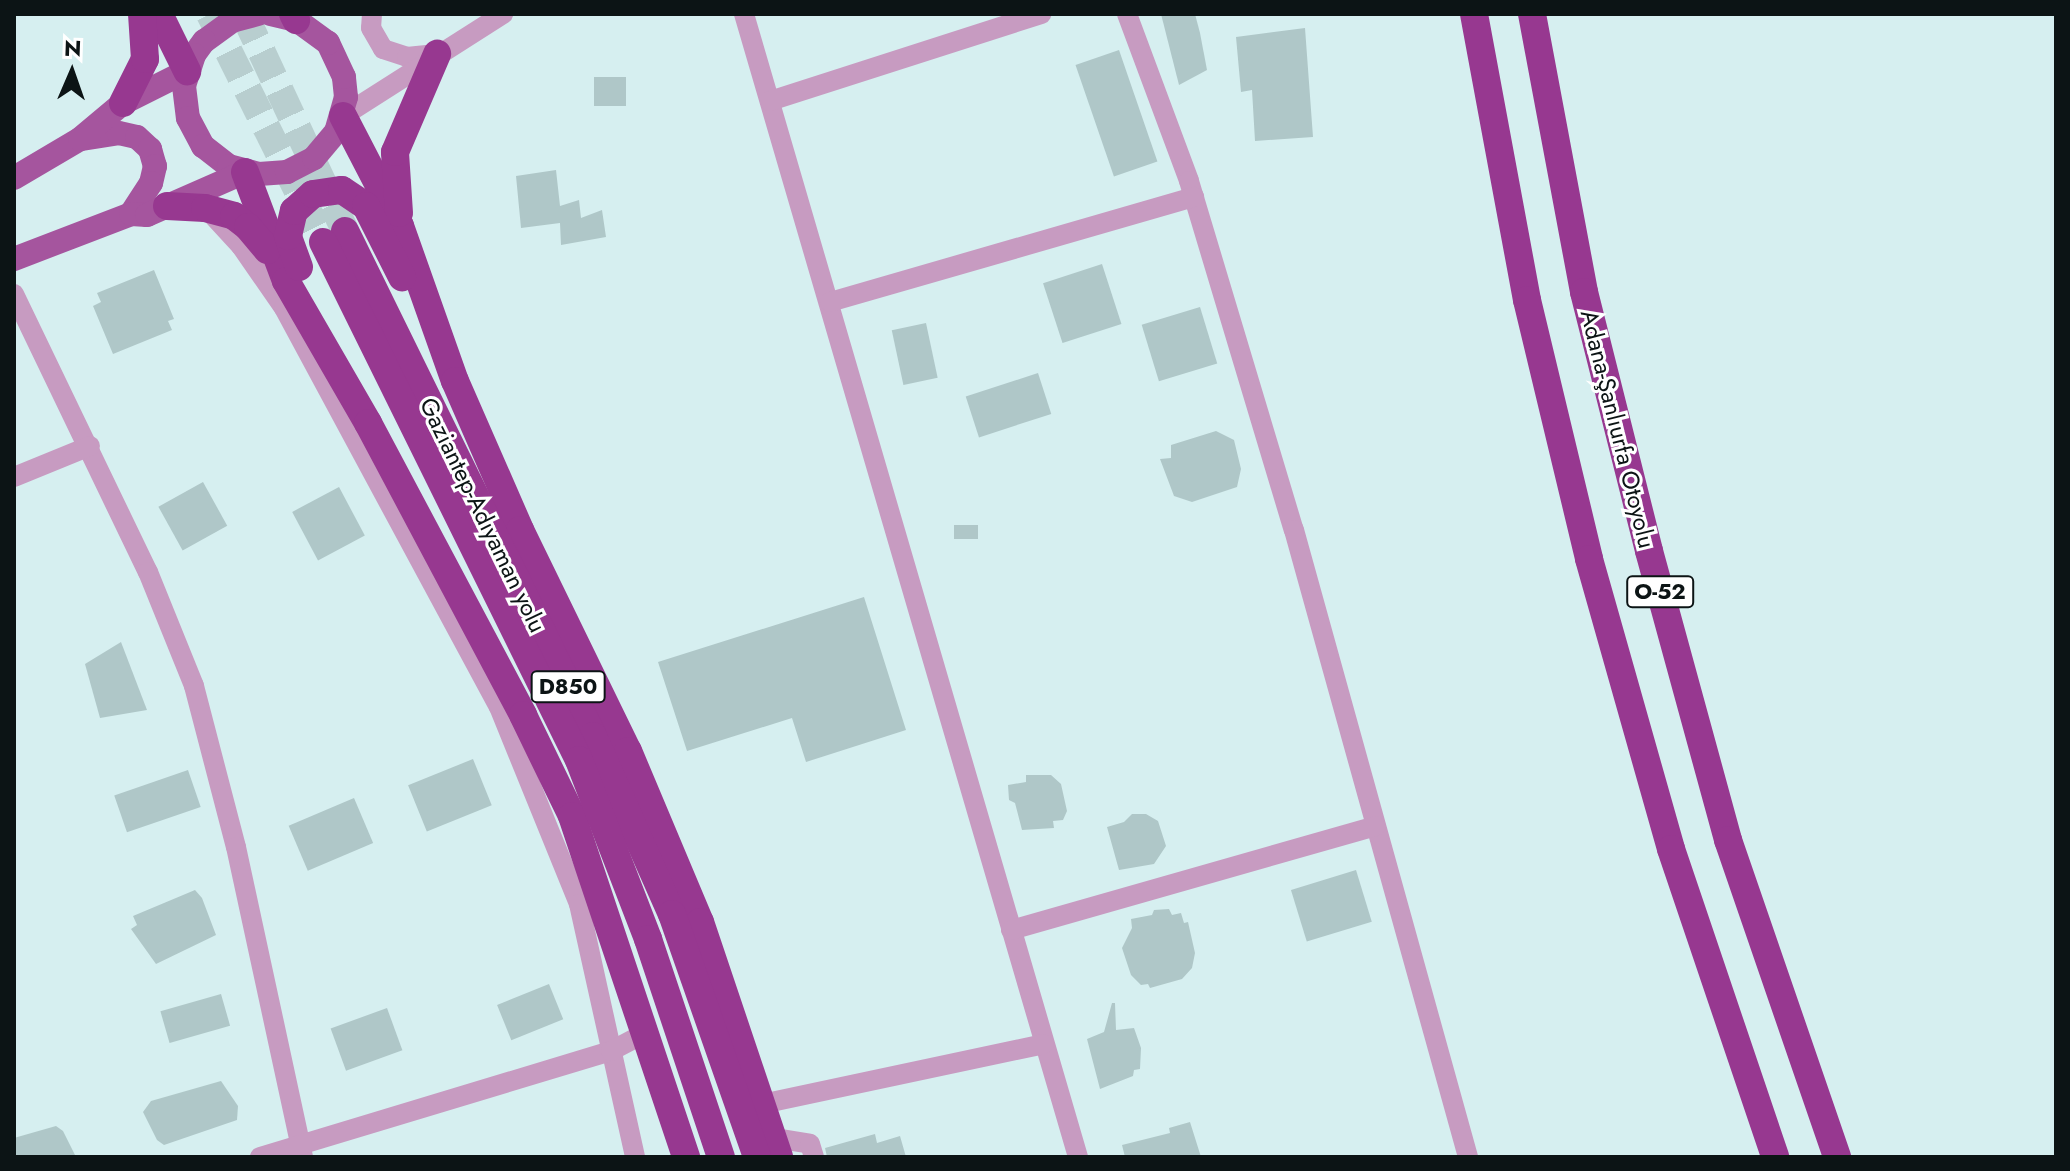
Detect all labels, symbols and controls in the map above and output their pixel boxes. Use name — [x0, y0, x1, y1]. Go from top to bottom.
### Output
north arrow — [32, 32, 112, 112]
text: N — [64, 32, 82, 64]
street label: Adana-Şanlıurfa Otoyolu — [1574, 307, 1662, 551]
street label: Gaziantep-Adıyaman yolu — [414, 393, 552, 637]
road number: O-52 — [1626, 574, 1694, 610]
road number: D850 — [530, 669, 606, 705]

